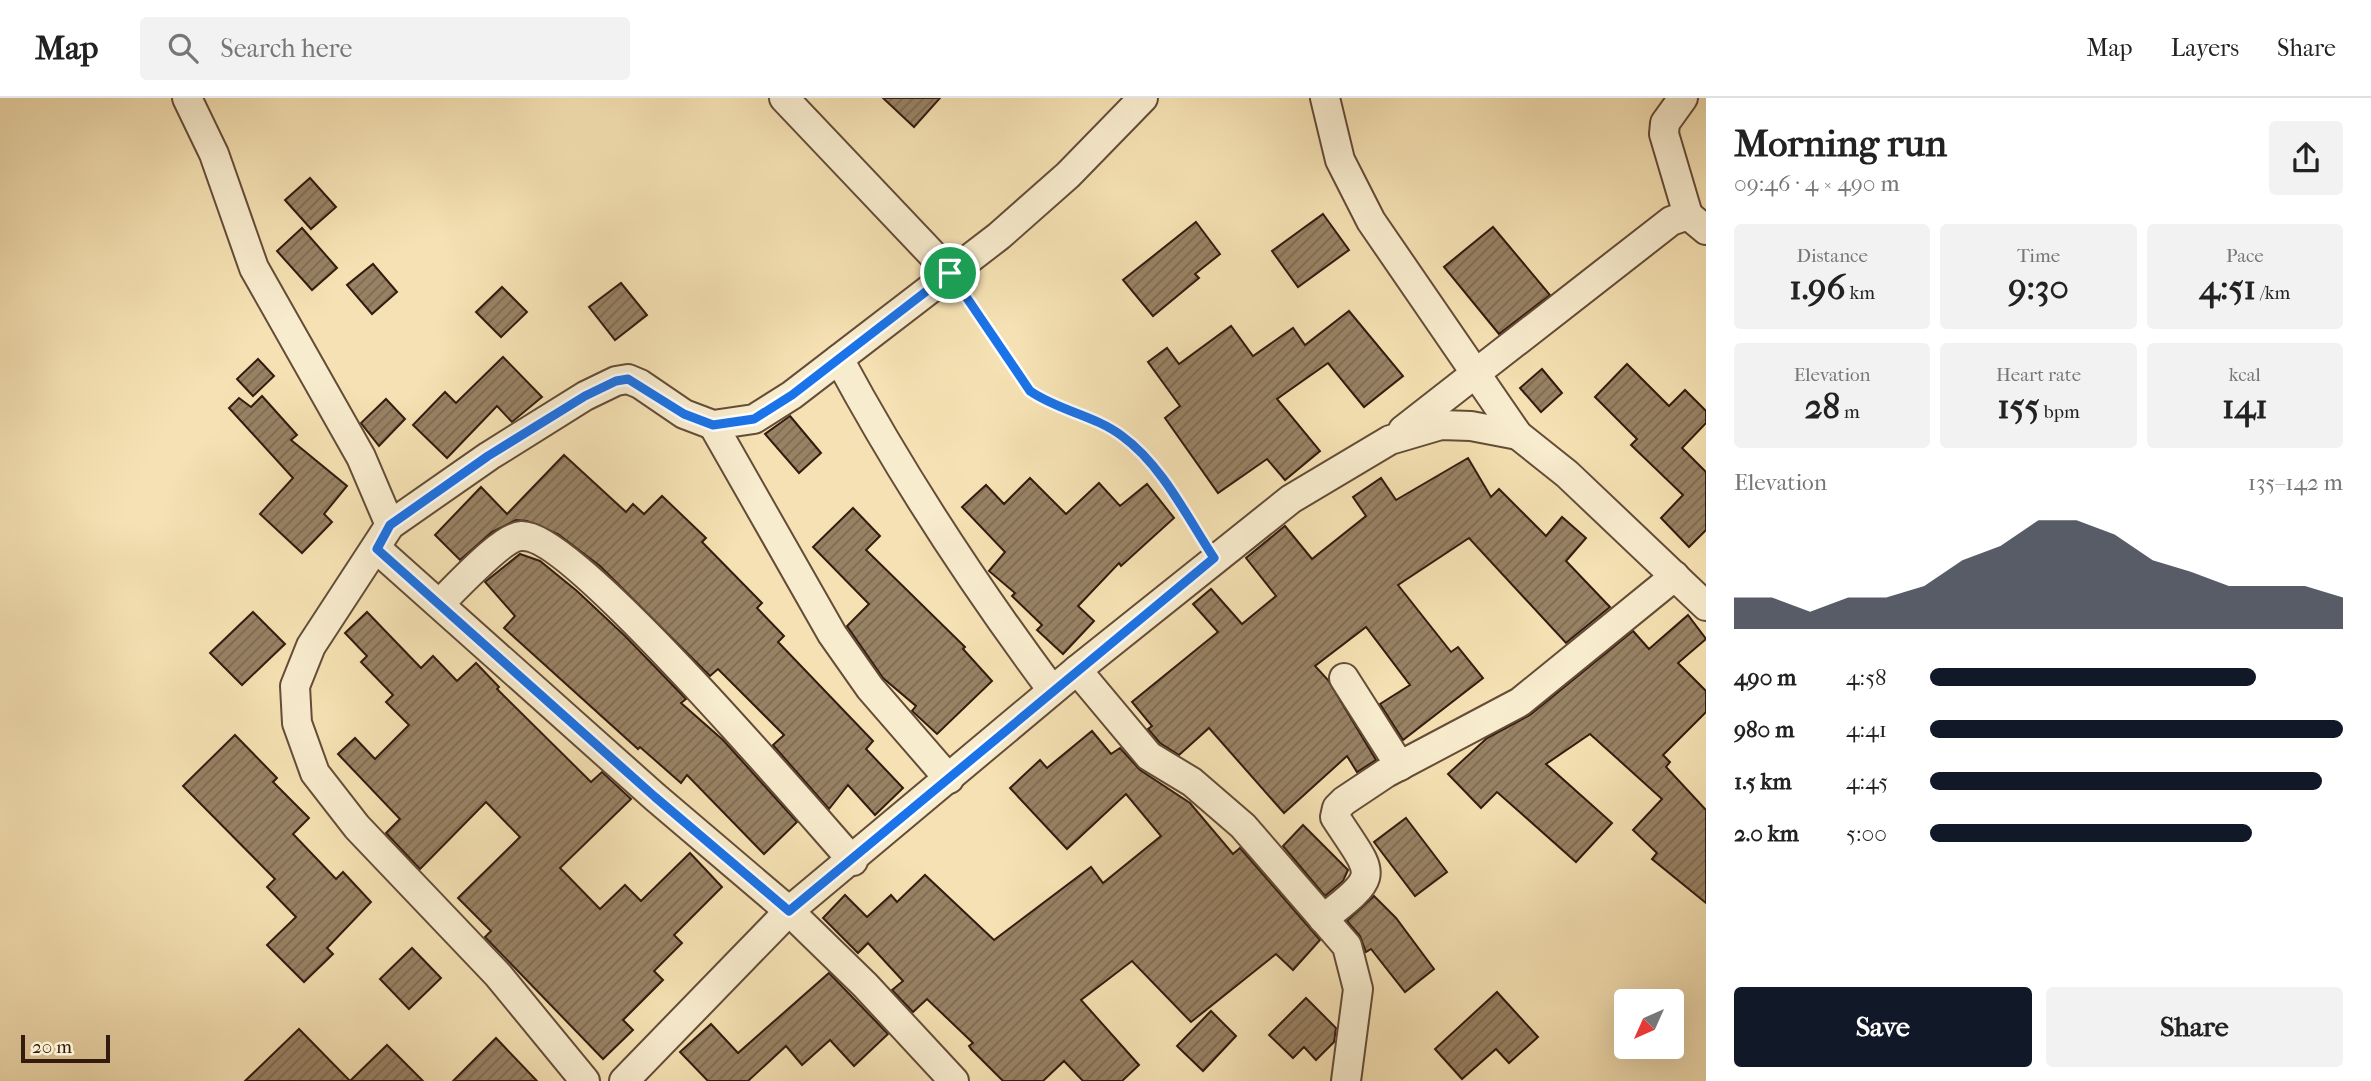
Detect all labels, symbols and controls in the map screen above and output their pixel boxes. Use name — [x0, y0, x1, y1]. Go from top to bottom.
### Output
search box — [140, 17, 630, 80]
text: Map — [35, 29, 98, 68]
icon: search — [164, 29, 202, 67]
text: Search here — [220, 33, 352, 64]
text: Map — [2087, 34, 2133, 62]
text: Layers — [2171, 34, 2239, 62]
text: Share — [2277, 34, 2336, 62]
text: Morning run — [1734, 121, 1947, 166]
button: share — [2269, 121, 2343, 195]
text: 09:46 · 4 × 490 m — [1734, 170, 1900, 197]
pin — [920, 243, 980, 303]
text: Distance — [1796, 245, 1868, 267]
text: Time — [2017, 245, 2060, 267]
text: Pace — [2226, 245, 2264, 267]
icon: arrive — [931, 254, 969, 292]
text: 1.96 — [1789, 267, 1845, 308]
text: 9:30 — [2008, 267, 2069, 308]
text: 4:51 — [2199, 267, 2256, 308]
text: km — [1845, 282, 1875, 304]
text: /km — [2256, 282, 2290, 304]
text: Elevation — [1794, 364, 1871, 386]
text: Heart rate — [1996, 364, 2081, 386]
text: kcal — [2229, 364, 2261, 386]
text: 28 — [1804, 386, 1840, 427]
text: 155 — [1997, 386, 2040, 427]
text: 141 — [2222, 386, 2268, 427]
text: m — [1840, 401, 1860, 423]
text: bpm — [2040, 401, 2080, 423]
text: Elevation — [1734, 469, 1827, 496]
text: 135–142 m — [2248, 469, 2343, 496]
text: 490 m — [1734, 664, 1796, 691]
text: 4:58 — [1846, 664, 1887, 691]
text: 980 m — [1734, 716, 1794, 743]
text: 4:41 — [1846, 716, 1887, 743]
text: 1.5 km — [1734, 768, 1792, 795]
text: 4:45 — [1846, 768, 1888, 795]
text: 2.0 km — [1734, 820, 1799, 847]
text: 5:00 — [1846, 820, 1887, 847]
button: Save — [1734, 987, 2032, 1067]
button: Share — [2046, 987, 2343, 1067]
north arrow — [1614, 989, 1684, 1059]
map controls — [1614, 989, 1684, 1059]
scale bar — [21, 1032, 110, 1064]
text: 20 m — [32, 1036, 72, 1058]

